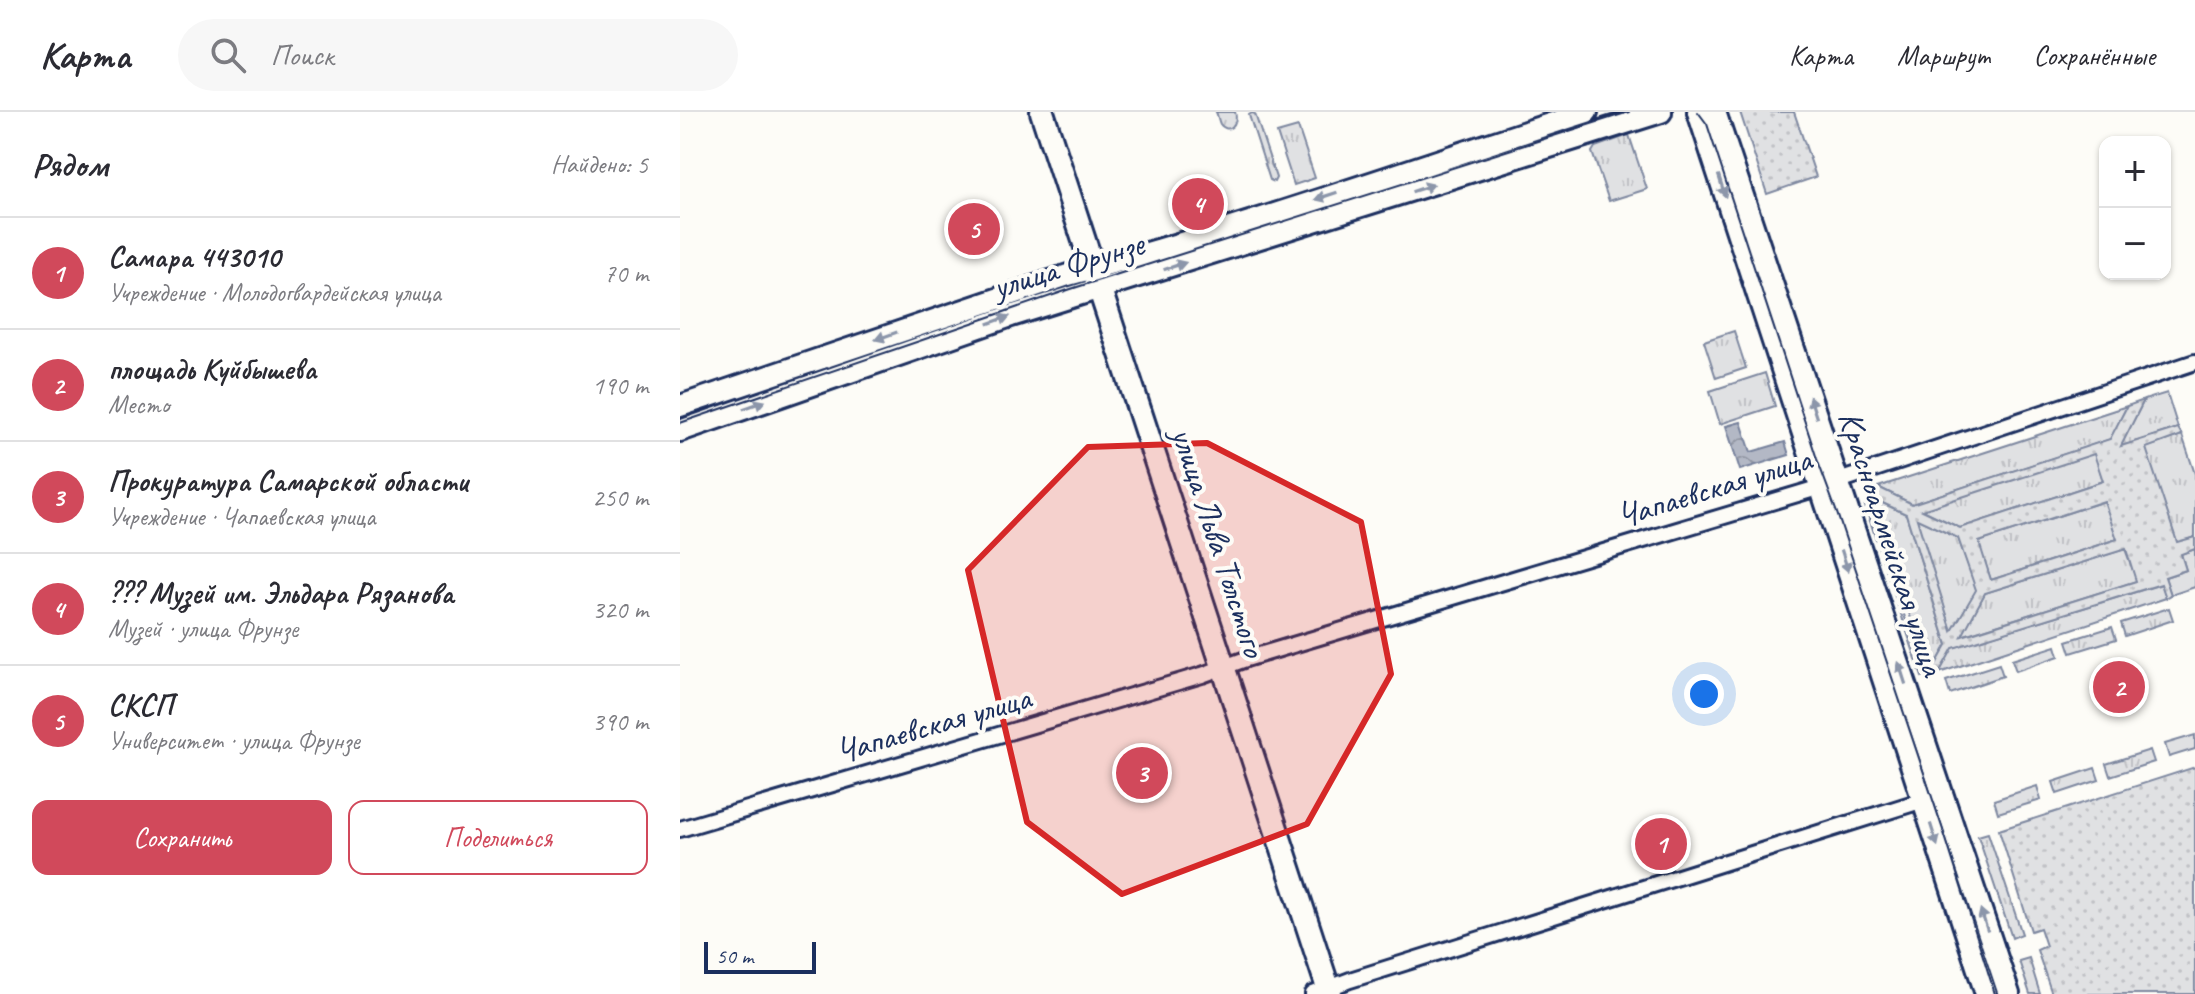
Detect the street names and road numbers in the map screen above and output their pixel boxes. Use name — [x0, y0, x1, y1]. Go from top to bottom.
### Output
street label: улица Фрунзе — [985, 221, 1151, 309]
street label: Красноармейская улица — [1829, 405, 1956, 683]
street label: улица Льва Толстого — [1161, 420, 1277, 664]
street label: Чапаевская улица — [1612, 436, 1819, 537]
street label: Чапаевская улица — [831, 675, 1038, 772]

